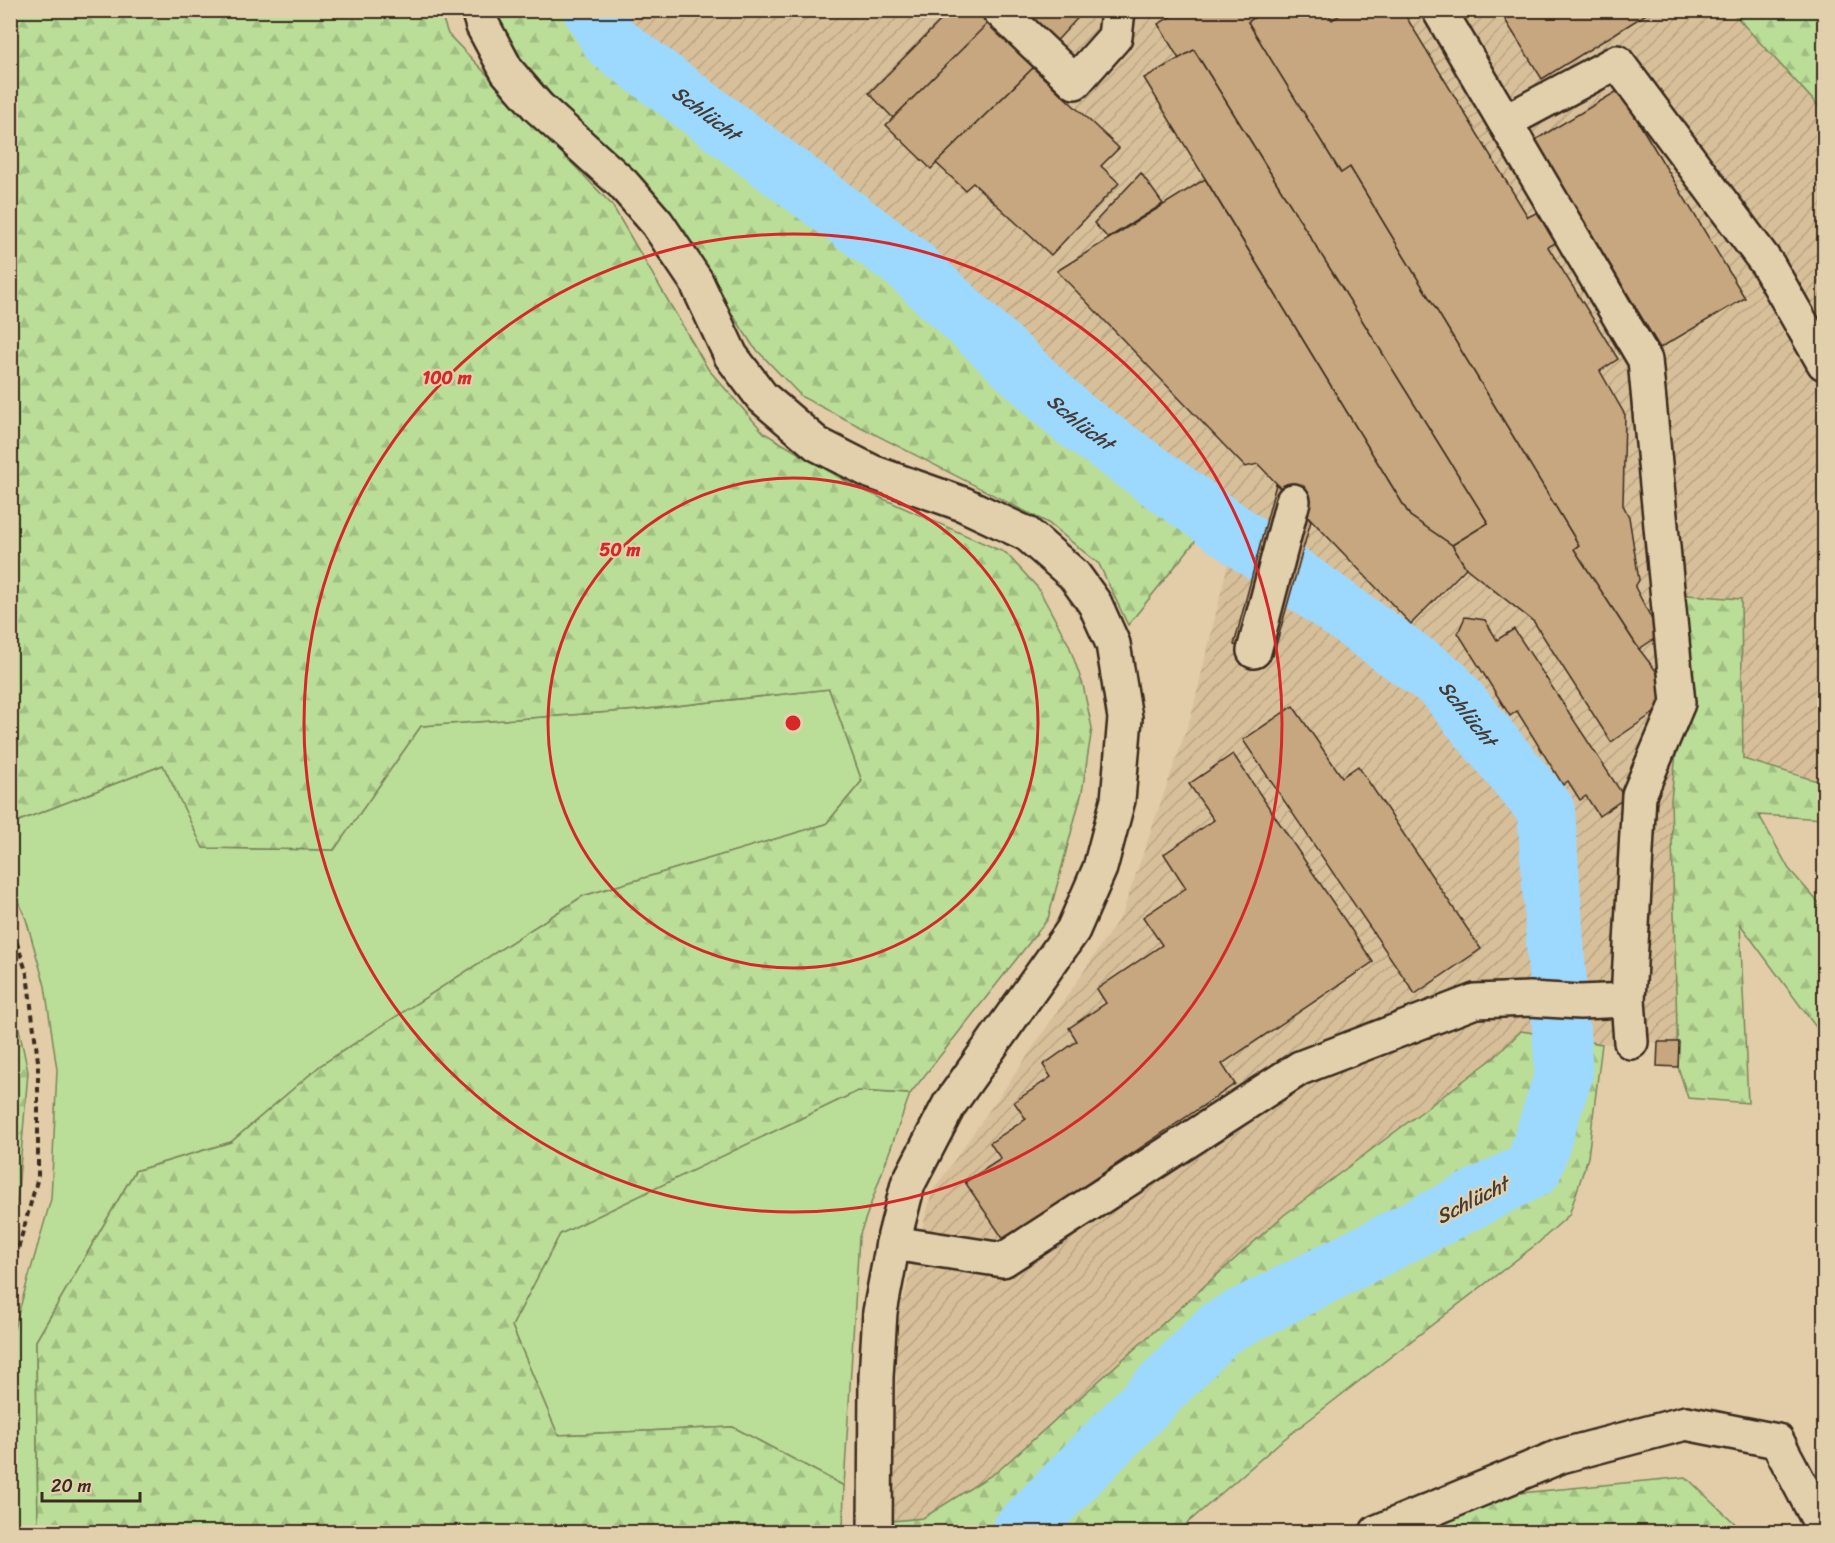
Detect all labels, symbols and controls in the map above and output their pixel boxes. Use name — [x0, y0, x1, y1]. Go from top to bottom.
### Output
water label: Schlücht — [664, 76, 750, 153]
text: 100 m — [423, 362, 472, 394]
water label: Schlücht — [1038, 385, 1124, 462]
text: 50 m — [600, 534, 641, 566]
water label: Schlücht — [1429, 672, 1507, 757]
centre of rings — [783, 713, 803, 733]
water label: Schlücht — [1430, 1166, 1518, 1234]
scale bar — [42, 1465, 140, 1503]
text: 20 m — [51, 1470, 91, 1502]

